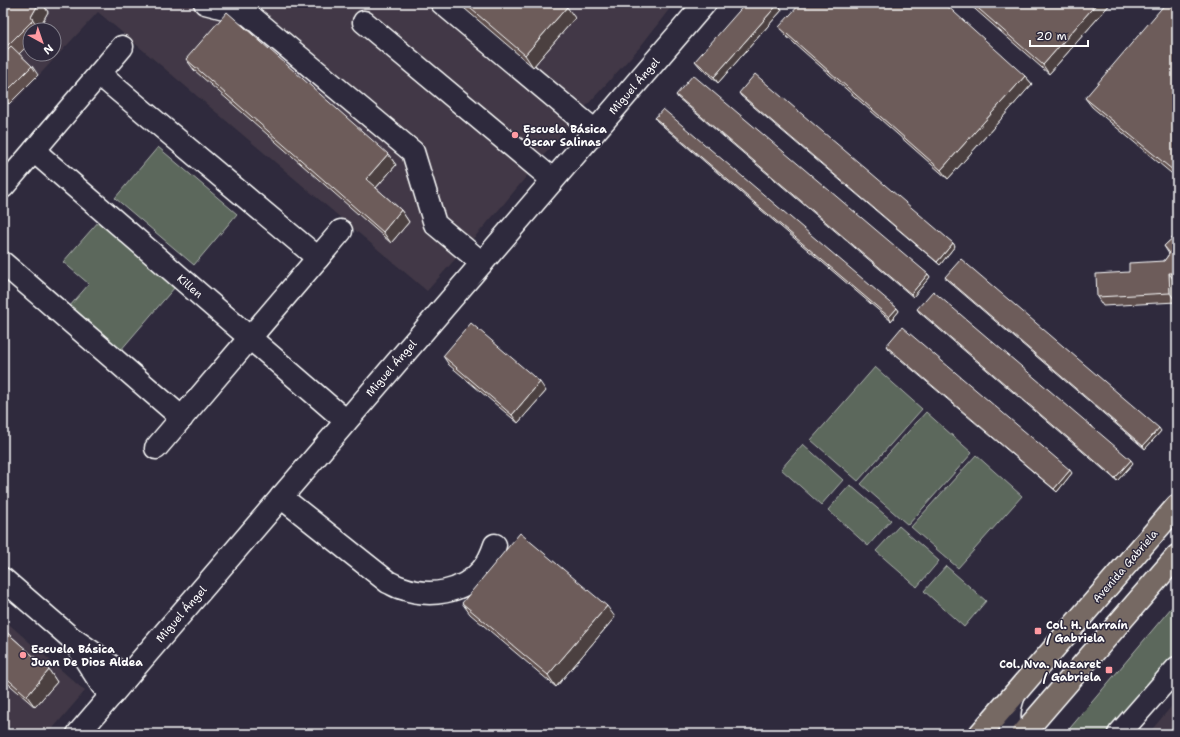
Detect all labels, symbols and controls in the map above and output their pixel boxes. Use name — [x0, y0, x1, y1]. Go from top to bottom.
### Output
north arrow — [22, 22, 62, 62]
scale bar — [1030, 22, 1088, 48]
text: 20 m — [1036, 28, 1067, 44]
text: N — [40, 41, 56, 58]
street label: Miguel Ángel — [605, 54, 664, 118]
place label: Escuela Básica Óscar Salinas — [523, 122, 607, 150]
marker: Escuela Básica Óscar Salinas — [510, 130, 520, 140]
street label: Killen — [174, 271, 206, 302]
street label: Miguel Ángel — [362, 336, 421, 400]
street label: Avenida Gabriela — [1089, 526, 1161, 606]
street label: Miguel Ángel — [152, 582, 211, 646]
place label: Col. H. Larraín / Gabriela — [1046, 618, 1129, 646]
marker: Col. H. Larraín / Gabriela — [1033, 626, 1043, 636]
place label: Escuela Básica Juan De Dios Aldea — [31, 642, 143, 670]
marker: Escuela Básica Juan De Dios Aldea — [18, 650, 28, 660]
place label: Col. Nva. Nazaret / Gabriela — [999, 657, 1102, 685]
marker: Col. Nva. Nazaret / Gabriela — [1104, 665, 1114, 675]

